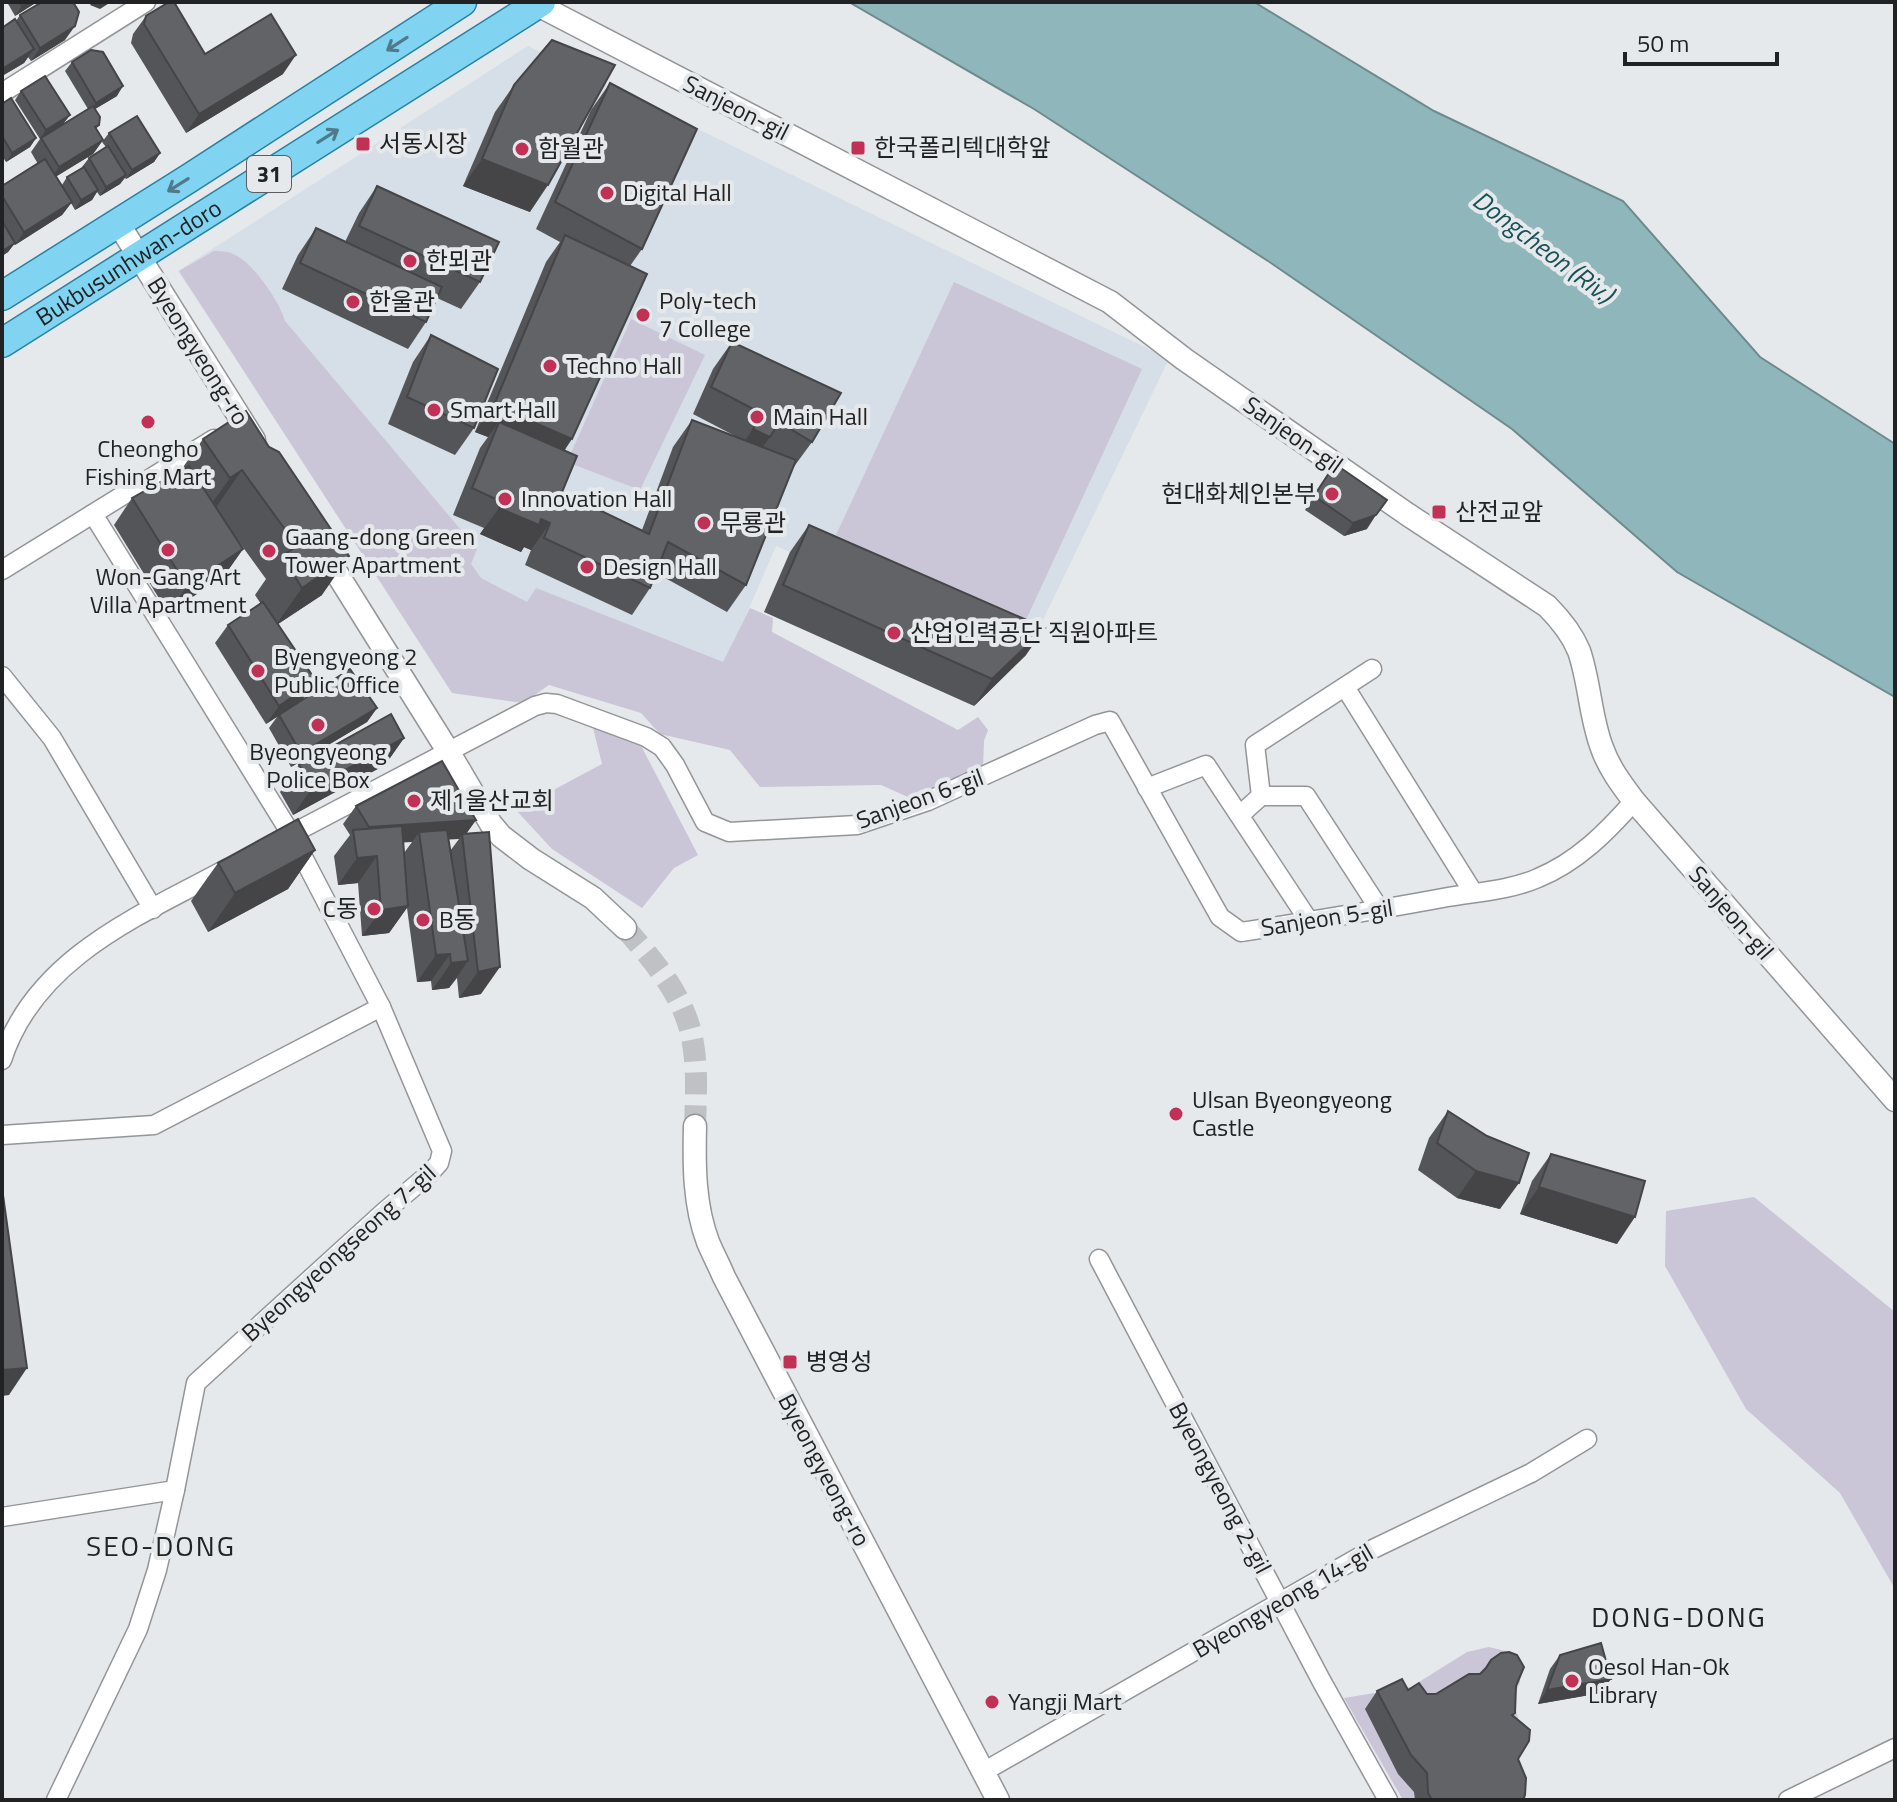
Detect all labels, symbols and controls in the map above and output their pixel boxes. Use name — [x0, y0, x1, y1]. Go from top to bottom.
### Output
scale bar — [1625, 16, 1777, 66]
text: 50 m — [1637, 25, 1689, 61]
one-way arrow — [386, 36, 408, 53]
street label: Sanjeon-gil — [677, 65, 796, 149]
place label: 서동시장 — [379, 125, 467, 161]
one-way arrow — [316, 128, 339, 144]
place label: 한국폴리텍대학앞 — [874, 129, 1051, 165]
place label: 함월관 — [538, 130, 604, 166]
marker: 서동시장 — [354, 135, 372, 153]
marker: 한국폴리텍대학앞 — [849, 139, 867, 157]
marker: 함월관 — [513, 140, 531, 158]
road number: 31 — [247, 156, 291, 192]
place label: Digital Hall — [623, 174, 732, 210]
one-way arrow — [167, 178, 190, 194]
water label: Dongcheon (Riv.) — [1465, 181, 1624, 314]
marker: Digital Hall — [598, 184, 616, 202]
street label: Bukbusunhwan-doro — [28, 190, 228, 334]
place label: 한뫼관 — [426, 242, 492, 278]
marker: 한뫼관 — [401, 252, 419, 270]
street label: Byeongyeong-ro — [139, 270, 259, 431]
place label: Poly-tech 7 College — [659, 282, 757, 346]
place label: 한울관 — [369, 283, 435, 319]
marker: 한울관 — [344, 293, 362, 311]
marker: Poly-tech 7 College — [634, 306, 652, 324]
place label: Techno Hall — [566, 347, 682, 383]
marker: Techno Hall — [541, 357, 559, 375]
street label: Sanjeon-gil — [1236, 387, 1351, 482]
place label: Smart Hall — [450, 391, 556, 427]
place label: Main Hall — [773, 398, 868, 434]
marker: Smart Hall — [425, 401, 443, 419]
marker: Main Hall — [748, 408, 766, 426]
marker: Cheongho Fishing Mart — [139, 413, 157, 431]
place label: Cheongho Fishing Mart — [85, 430, 212, 494]
place label: 현대화체인본부 — [1161, 475, 1316, 511]
place label: Innovation Hall — [521, 480, 672, 516]
marker: 현대화체인본부 — [1323, 485, 1341, 503]
marker: Innovation Hall — [496, 490, 514, 508]
place label: 산전교앞 — [1455, 493, 1543, 529]
marker: 산전교앞 — [1430, 503, 1448, 521]
place label: 무룡관 — [720, 504, 786, 540]
marker: 무룡관 — [695, 514, 713, 532]
place label: Gaang-dong Green Tower Apartment — [285, 518, 475, 582]
marker: Won-Gang Art Villa Apartment — [159, 541, 177, 559]
marker: Gaang-dong Green Tower Apartment — [260, 542, 278, 560]
place label: Design Hall — [603, 548, 717, 584]
place label: Won-Gang Art Villa Apartment — [90, 558, 247, 622]
marker: Design Hall — [578, 558, 596, 576]
place label: 산업인력공단 직원아파트 — [910, 614, 1158, 650]
marker: 산업인력공단 직원아파트 — [885, 624, 903, 642]
place label: Byengyeong 2 Public Office — [274, 638, 418, 702]
marker: Byengyeong 2 Public Office — [249, 662, 267, 680]
marker: Byeongyeong Police Box — [309, 716, 327, 734]
place label: Byeongyeong Police Box — [249, 733, 387, 797]
street label: Sanjeon 6-gil — [851, 758, 988, 838]
place label: 제1울산교회 — [430, 782, 554, 818]
marker: 제1울산교회 — [405, 792, 423, 810]
street label: Sanjeon-gil — [1681, 857, 1783, 967]
street label: Sanjeon 5-gil — [1258, 889, 1395, 945]
place label: C동 — [323, 890, 358, 926]
marker: C동 — [365, 900, 383, 918]
place label: B동 — [439, 901, 476, 937]
marker: B동 — [414, 911, 432, 929]
place label: Ulsan Byeongyeong Castle — [1192, 1081, 1392, 1145]
marker: Ulsan Byeongyeong Castle — [1167, 1105, 1185, 1123]
street label: Byeongyeongseong 7-gil — [233, 1155, 444, 1350]
place label: 병영성 — [806, 1343, 872, 1379]
marker: 병영성 — [781, 1353, 799, 1371]
street label: Byeongyeong-ro — [769, 1387, 880, 1552]
street label: Byeongyeong 2-gil — [1160, 1395, 1281, 1580]
district label: SEO-DONG — [86, 1524, 236, 1567]
street label: Byeongyeong 14-gil — [1185, 1534, 1380, 1667]
district label: DONG-DONG — [1591, 1595, 1767, 1638]
place label: Oesol Han-Ok Library — [1588, 1648, 1730, 1712]
marker: Oesol Han-Ok Library — [1563, 1672, 1581, 1690]
place label: Yangji Mart — [1008, 1683, 1122, 1719]
marker: Yangji Mart — [983, 1693, 1001, 1711]

